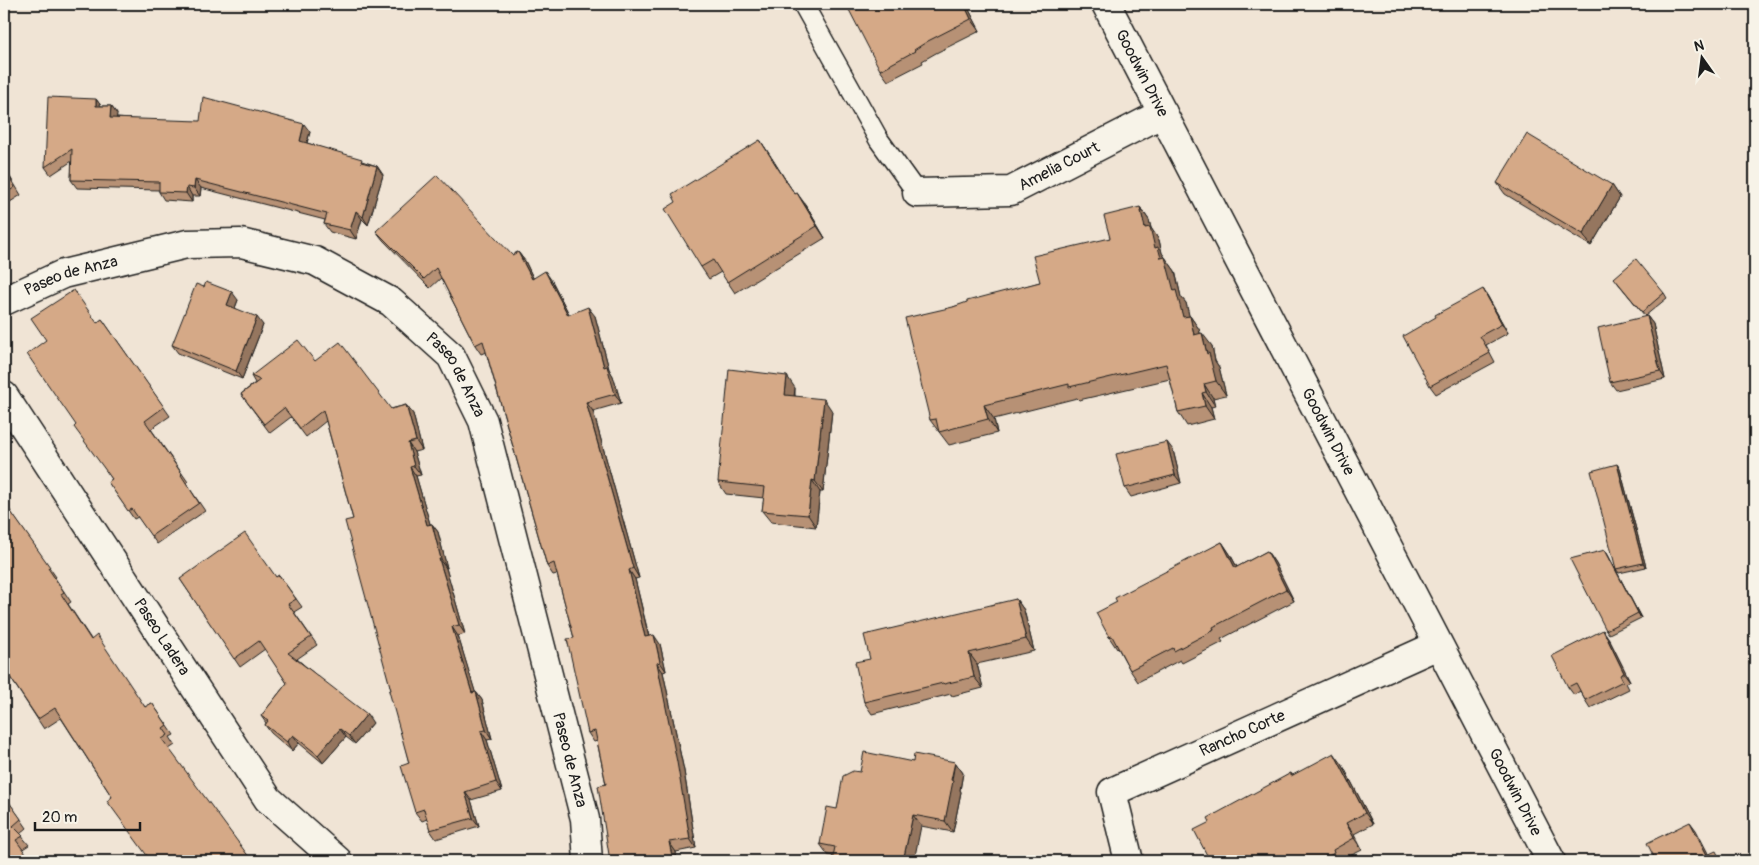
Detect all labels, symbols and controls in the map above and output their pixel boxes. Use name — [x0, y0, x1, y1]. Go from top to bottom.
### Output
street label: Goodwin Drive — [1111, 26, 1173, 120]
north arrow — [1676, 32, 1726, 82]
text: N — [1692, 36, 1706, 55]
street label: Amelia Court — [1015, 137, 1103, 195]
street label: Paseo de Anza — [21, 251, 120, 300]
street label: Paseo de Anza — [422, 328, 490, 421]
street label: Goodwin Drive — [1297, 385, 1359, 479]
street label: Paseo Ladera — [129, 594, 194, 679]
street label: Rancho Corte — [1196, 705, 1288, 761]
street label: Paseo de Anza — [548, 710, 592, 810]
street label: Goodwin Drive — [1484, 745, 1546, 839]
scale bar — [35, 800, 140, 832]
text: 20 m — [42, 808, 77, 827]

